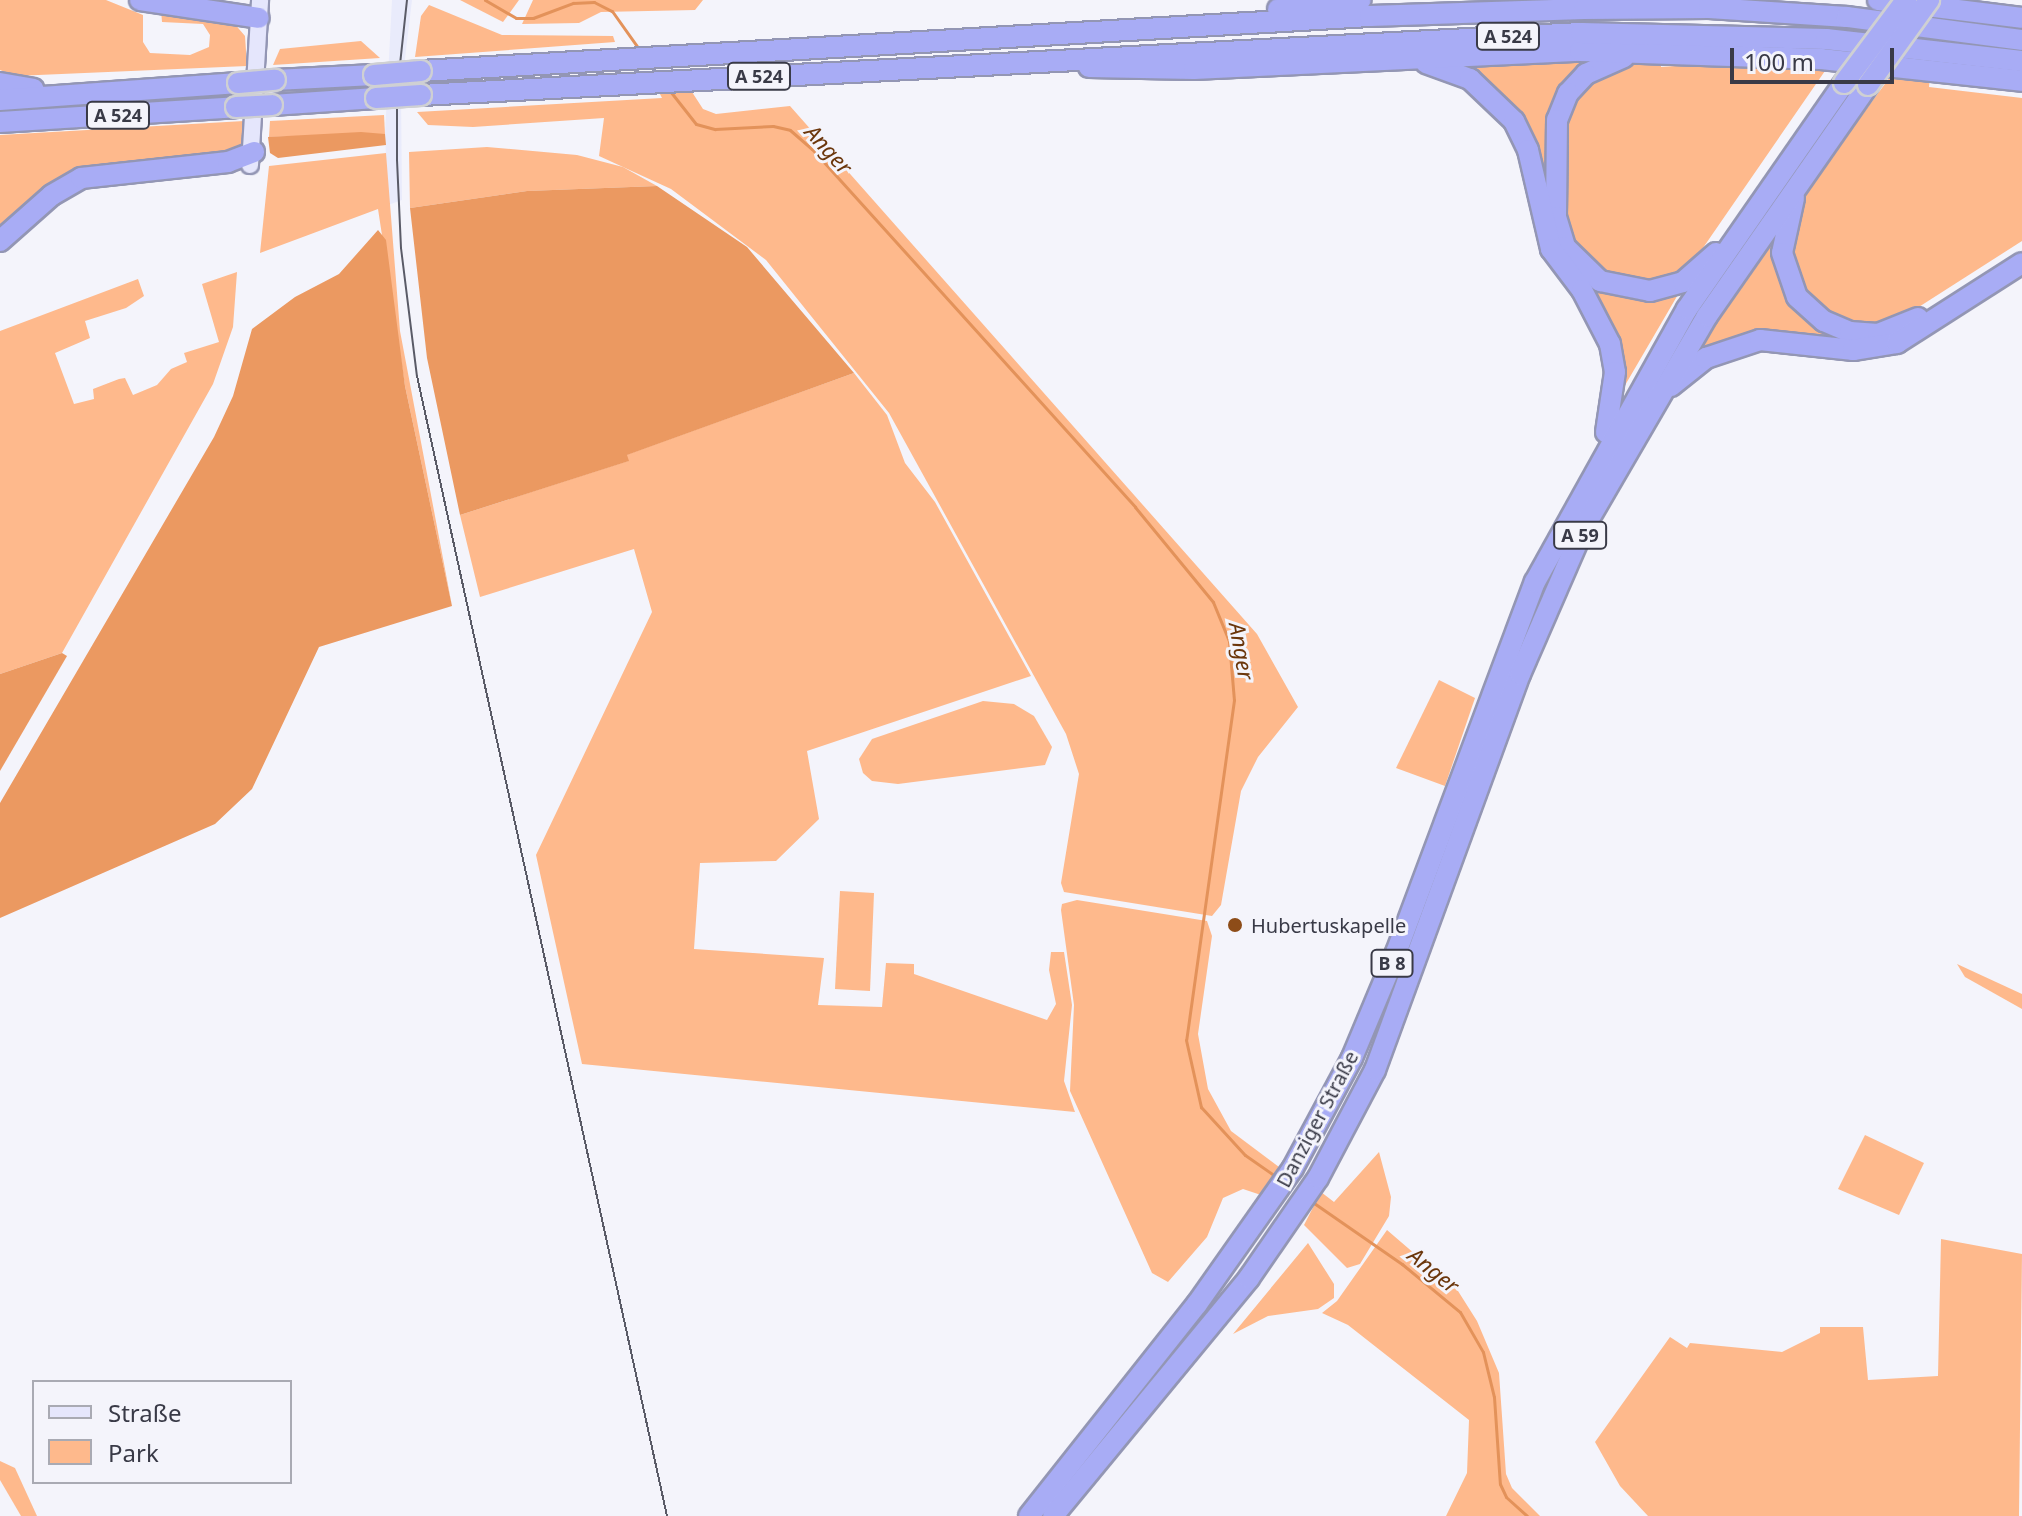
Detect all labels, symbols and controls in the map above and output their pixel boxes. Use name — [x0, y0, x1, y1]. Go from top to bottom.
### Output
road number: A 524 — [1474, 22, 1542, 50]
scale bar — [1734, 32, 1898, 82]
text: 100 m — [1744, 45, 1814, 78]
road number: A 524 — [725, 62, 793, 90]
road number: A 524 — [84, 101, 152, 129]
water label: Anger — [800, 119, 858, 179]
road number: A 59 — [1552, 521, 1608, 549]
water label: Anger — [1224, 620, 1260, 682]
place label: Hubertuskapelle — [1251, 913, 1406, 937]
marker: Hubertuskapelle — [1226, 916, 1244, 934]
road number: B 8 — [1370, 949, 1414, 977]
street label: Danziger Straße — [1271, 1047, 1363, 1191]
water label: Anger — [1403, 1242, 1465, 1298]
legend — [32, 1380, 292, 1484]
text: Straße — [108, 1396, 181, 1429]
text: Park — [108, 1436, 159, 1469]

